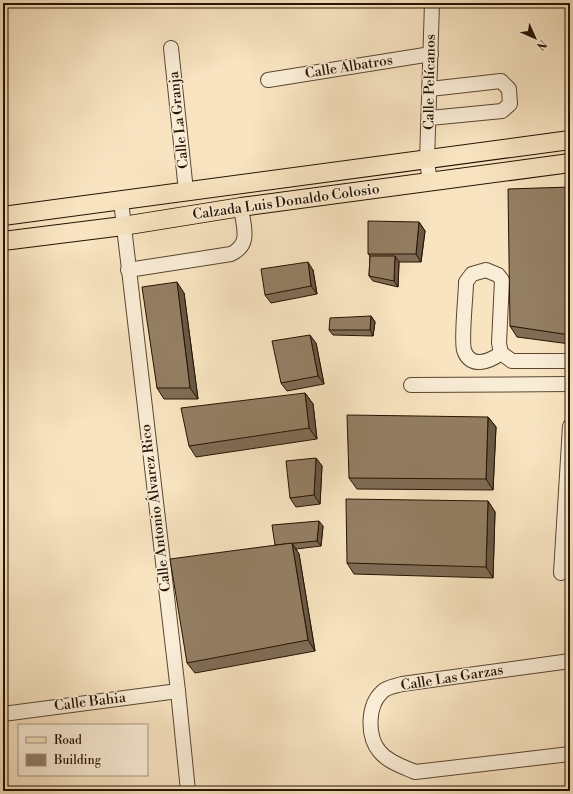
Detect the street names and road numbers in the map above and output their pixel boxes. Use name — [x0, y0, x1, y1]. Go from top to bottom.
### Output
street label: Calle Pelícanos — [420, 34, 440, 130]
street label: Calle Albatros — [304, 51, 394, 83]
street label: Calle La Granja — [165, 70, 193, 169]
street label: Calzada Luis Donaldo Colosio — [191, 180, 381, 224]
street label: Calle Antonio Álvarez Rico — [135, 423, 175, 593]
street label: Calle Las Garzas — [399, 661, 505, 695]
street label: Calle Bahia — [53, 689, 128, 715]

